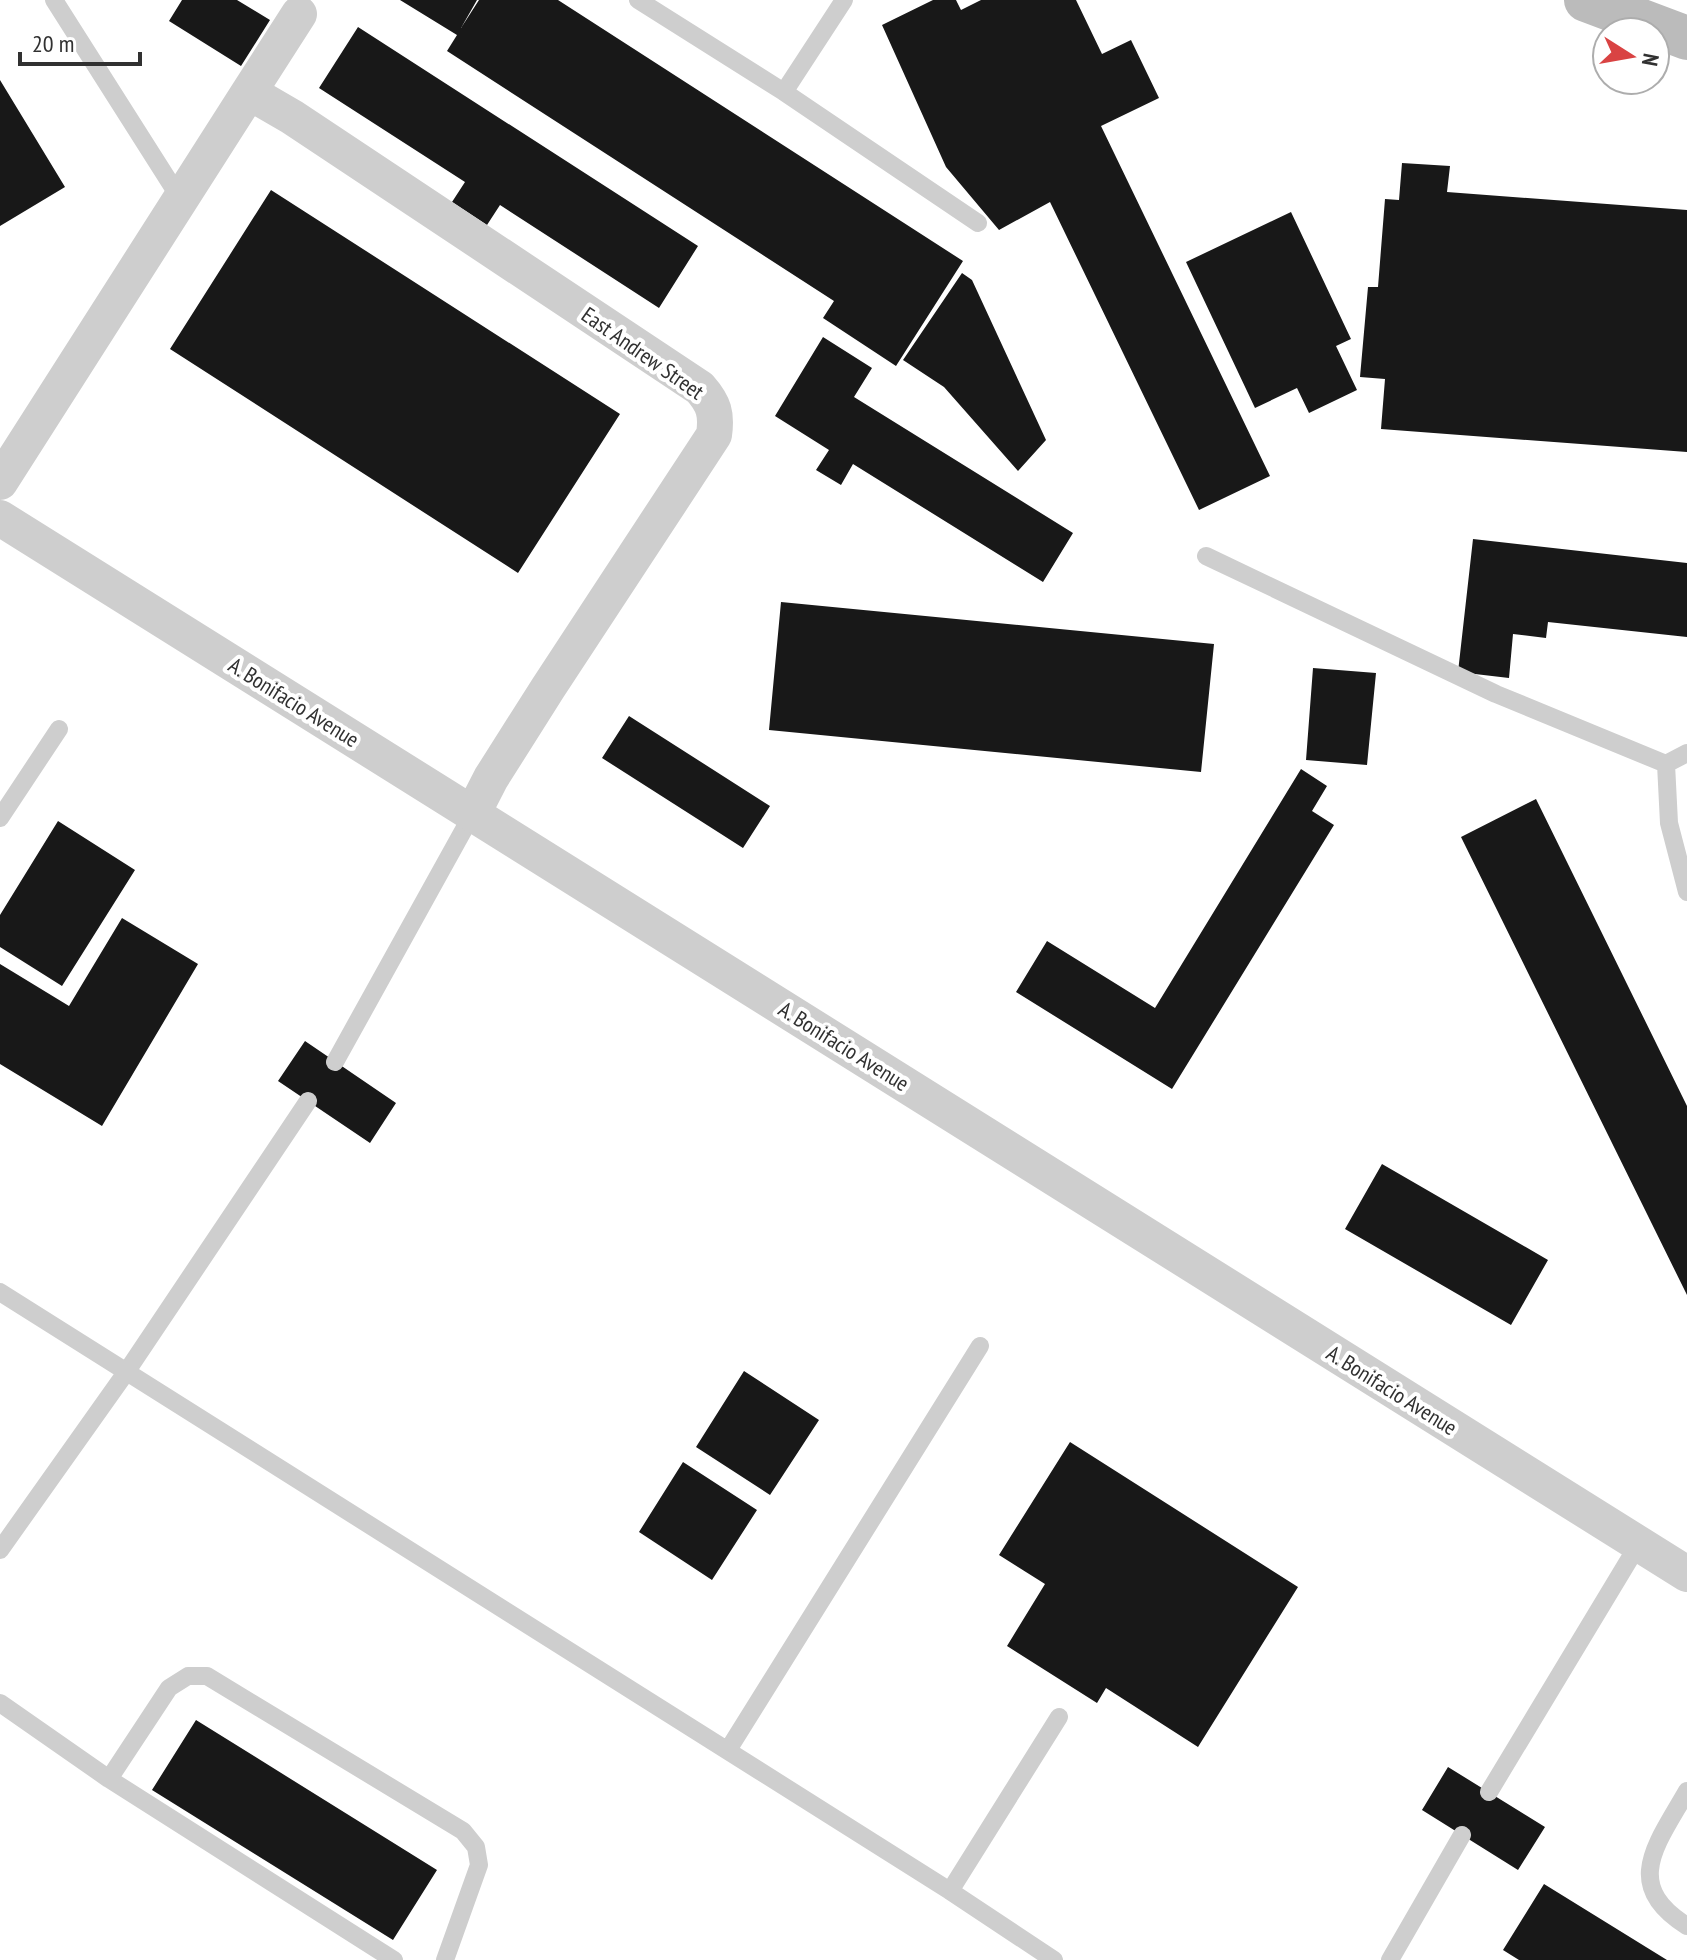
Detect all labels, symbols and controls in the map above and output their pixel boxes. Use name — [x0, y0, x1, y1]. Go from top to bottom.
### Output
scale bar — [20, 16, 140, 66]
north arrow — [1591, 16, 1671, 96]
text: 20 m — [32, 28, 74, 59]
text: N — [1636, 51, 1666, 68]
street label: East Andrew Street — [576, 300, 710, 406]
street label: A. Bonifacio Avenue — [224, 651, 364, 753]
street label: A. Bonifacio Avenue — [774, 995, 914, 1097]
street label: A. Bonifacio Avenue — [1322, 1339, 1462, 1441]

